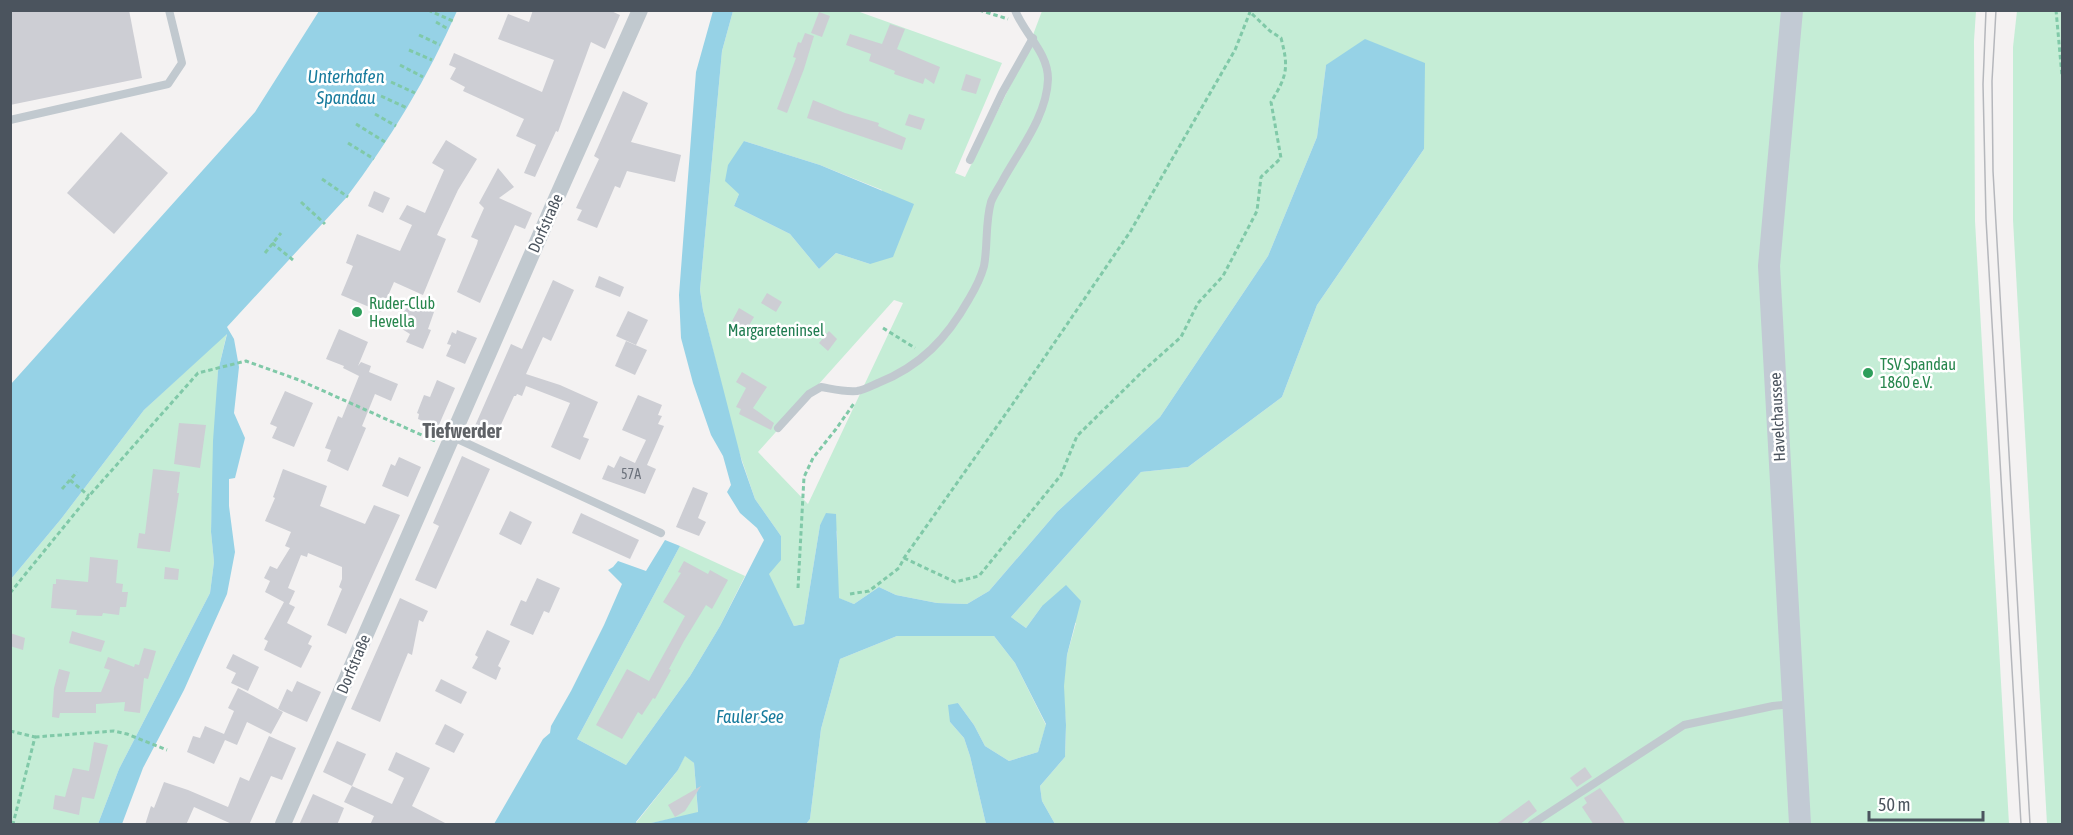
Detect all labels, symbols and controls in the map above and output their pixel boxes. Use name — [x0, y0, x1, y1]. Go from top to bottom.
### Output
water label: Unterhafen Spandau — [308, 66, 385, 108]
street label: Dorfstraße — [524, 191, 566, 255]
place label: Ruder-Club Hevella — [369, 294, 435, 330]
marker: Ruder-Club Hevella — [350, 305, 364, 319]
park label: Margareteninsel — [728, 321, 825, 340]
place label: TSV Spandau 1860 e.V. — [1880, 355, 1956, 391]
marker: TSV Spandau 1860 e.V. — [1861, 366, 1875, 380]
street label: Havelchaussee — [1766, 372, 1788, 462]
district label: Tiefwerder — [423, 419, 502, 442]
house number: 57A — [621, 466, 641, 482]
street label: Dorfstraße — [333, 632, 373, 696]
water label: Fauler See — [716, 706, 784, 727]
scale bar — [1869, 784, 1983, 822]
text: 50 m — [1878, 794, 1910, 815]

